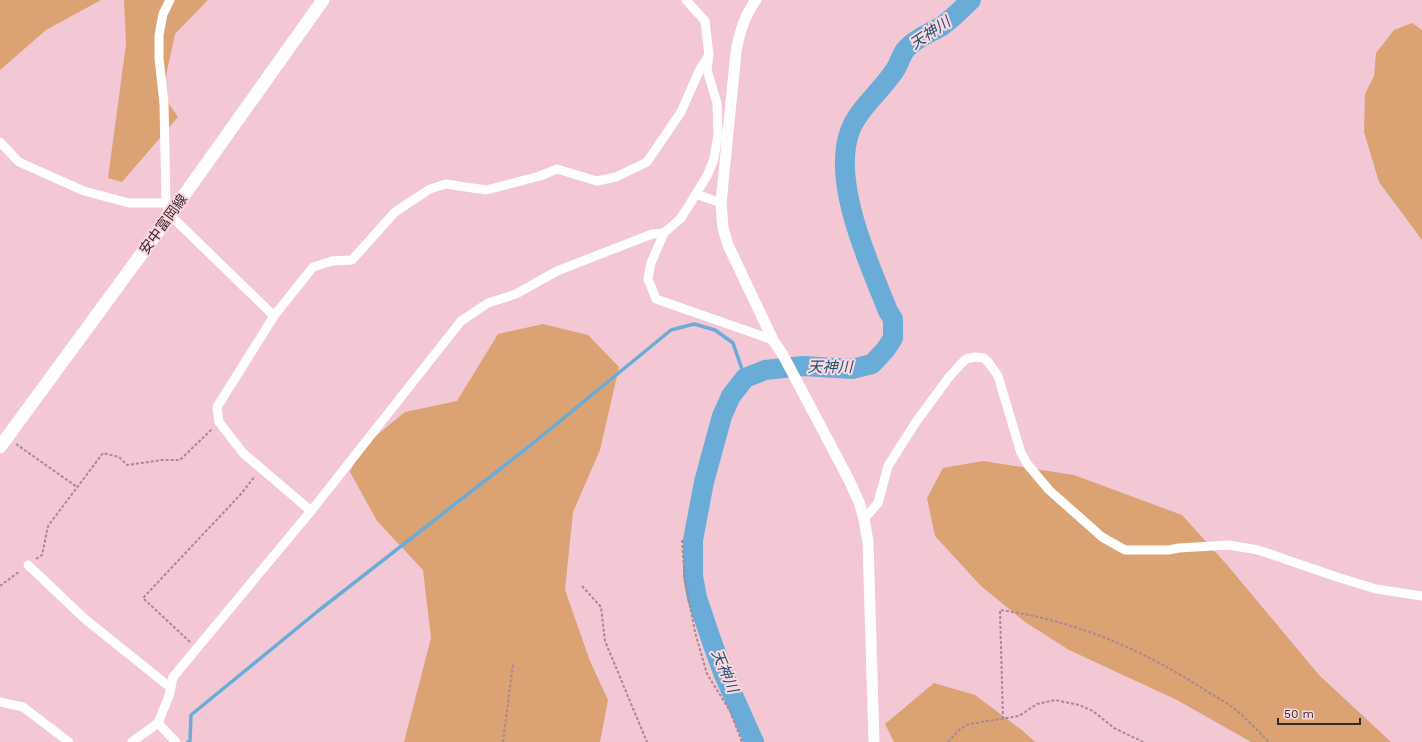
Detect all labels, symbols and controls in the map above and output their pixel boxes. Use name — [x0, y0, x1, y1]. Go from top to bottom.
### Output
water label: 天神川 — [906, 12, 955, 53]
street label: 安中富岡線 — [136, 191, 190, 257]
water label: 天神川 — [807, 358, 854, 376]
water label: 天神川 — [708, 647, 743, 697]
scale bar — [1278, 700, 1360, 726]
text: 50 m — [1284, 707, 1314, 721]

